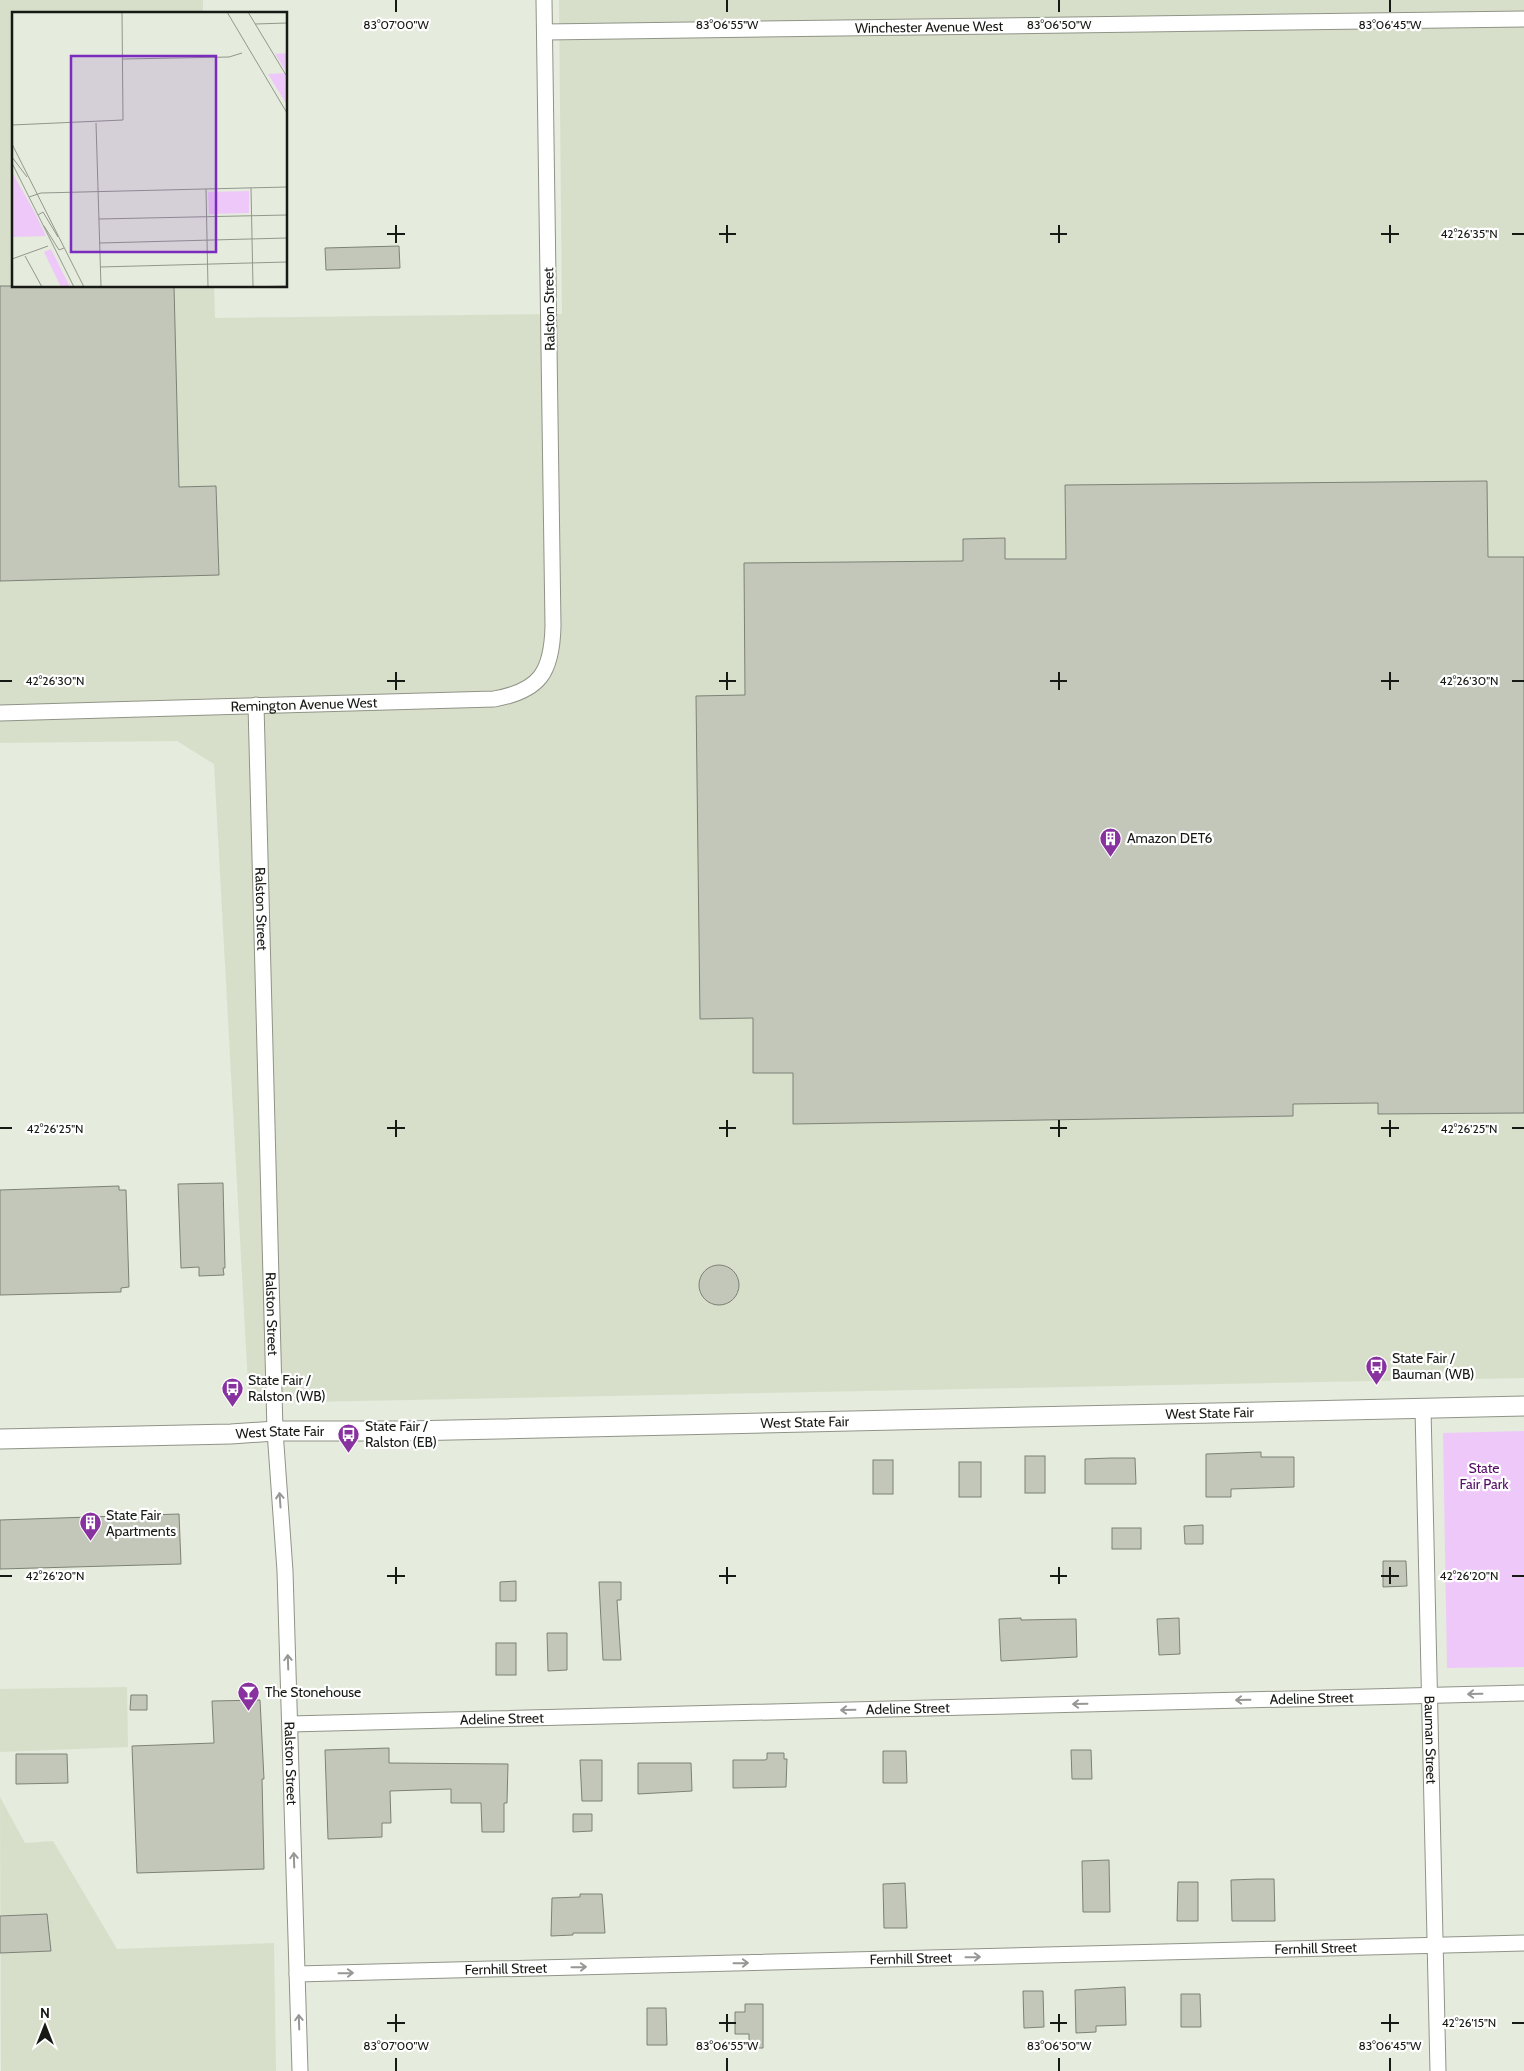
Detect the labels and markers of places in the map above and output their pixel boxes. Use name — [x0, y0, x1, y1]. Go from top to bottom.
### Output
building icon: Amazon DET6 — [1099, 826, 1123, 857]
place label: Amazon DET6 — [1127, 829, 1213, 847]
place label: State Fair / Bauman (WB) — [1392, 1349, 1474, 1383]
bus stop icon: State Fair / Bauman (WB) — [1364, 1354, 1388, 1385]
place label: State Fair / Ralston (WB) — [248, 1371, 326, 1405]
bus stop icon: State Fair / Ralston (WB) — [220, 1376, 244, 1407]
place label: State Fair / Ralston (EB) — [365, 1417, 437, 1451]
bus stop icon: State Fair / Ralston (EB) — [337, 1422, 361, 1453]
place label: State Fair Apartments — [106, 1506, 176, 1540]
building icon: State Fair Apartments — [78, 1511, 102, 1542]
bar icon: The Stonehouse — [237, 1680, 261, 1711]
place label: The Stonehouse — [265, 1683, 361, 1701]

